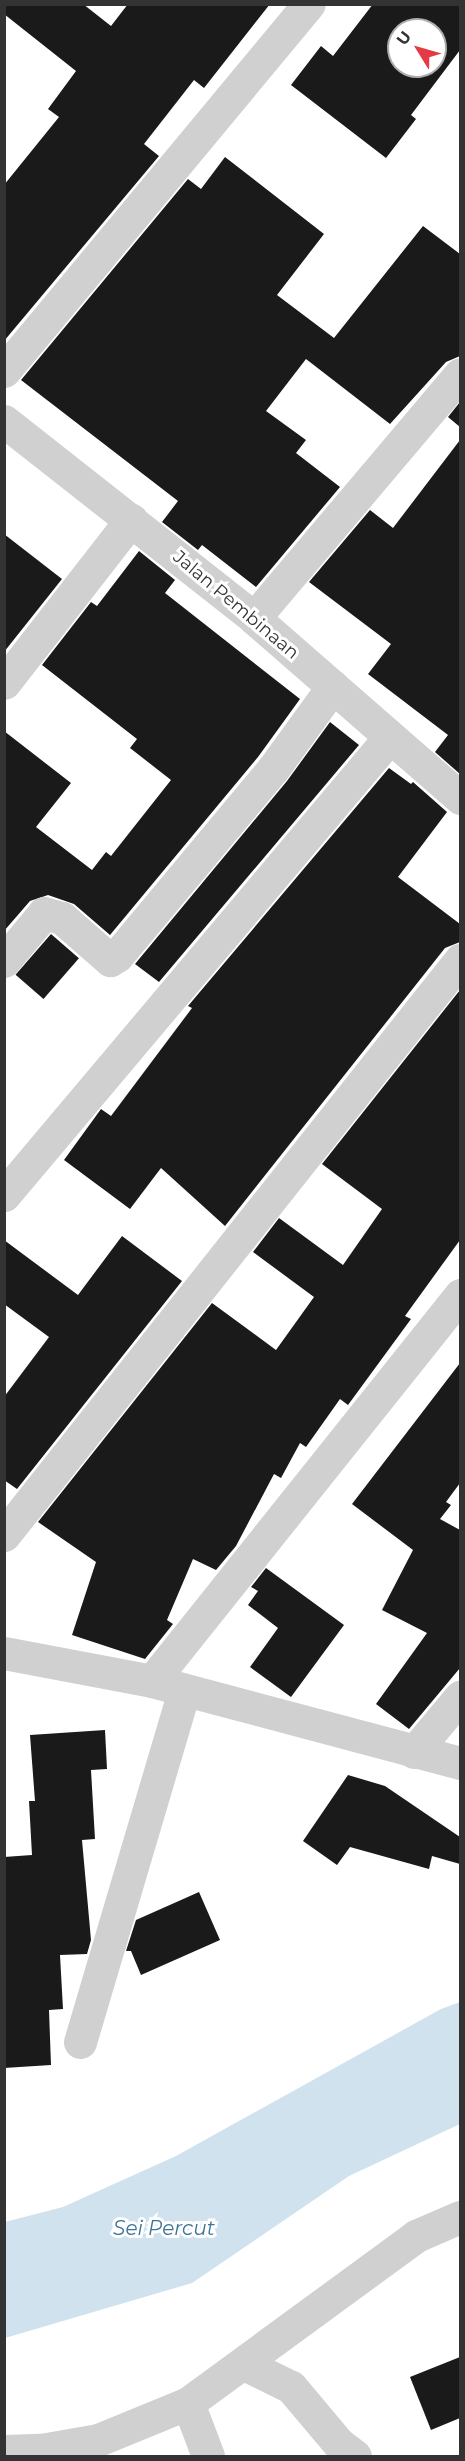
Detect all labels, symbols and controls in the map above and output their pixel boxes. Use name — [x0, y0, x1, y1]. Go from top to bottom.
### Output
north arrow — [387, 18, 447, 78]
text: U — [392, 27, 415, 49]
street label: Jalan Pembinaan — [169, 546, 303, 664]
water label: Sei Percut — [113, 2216, 215, 2240]

